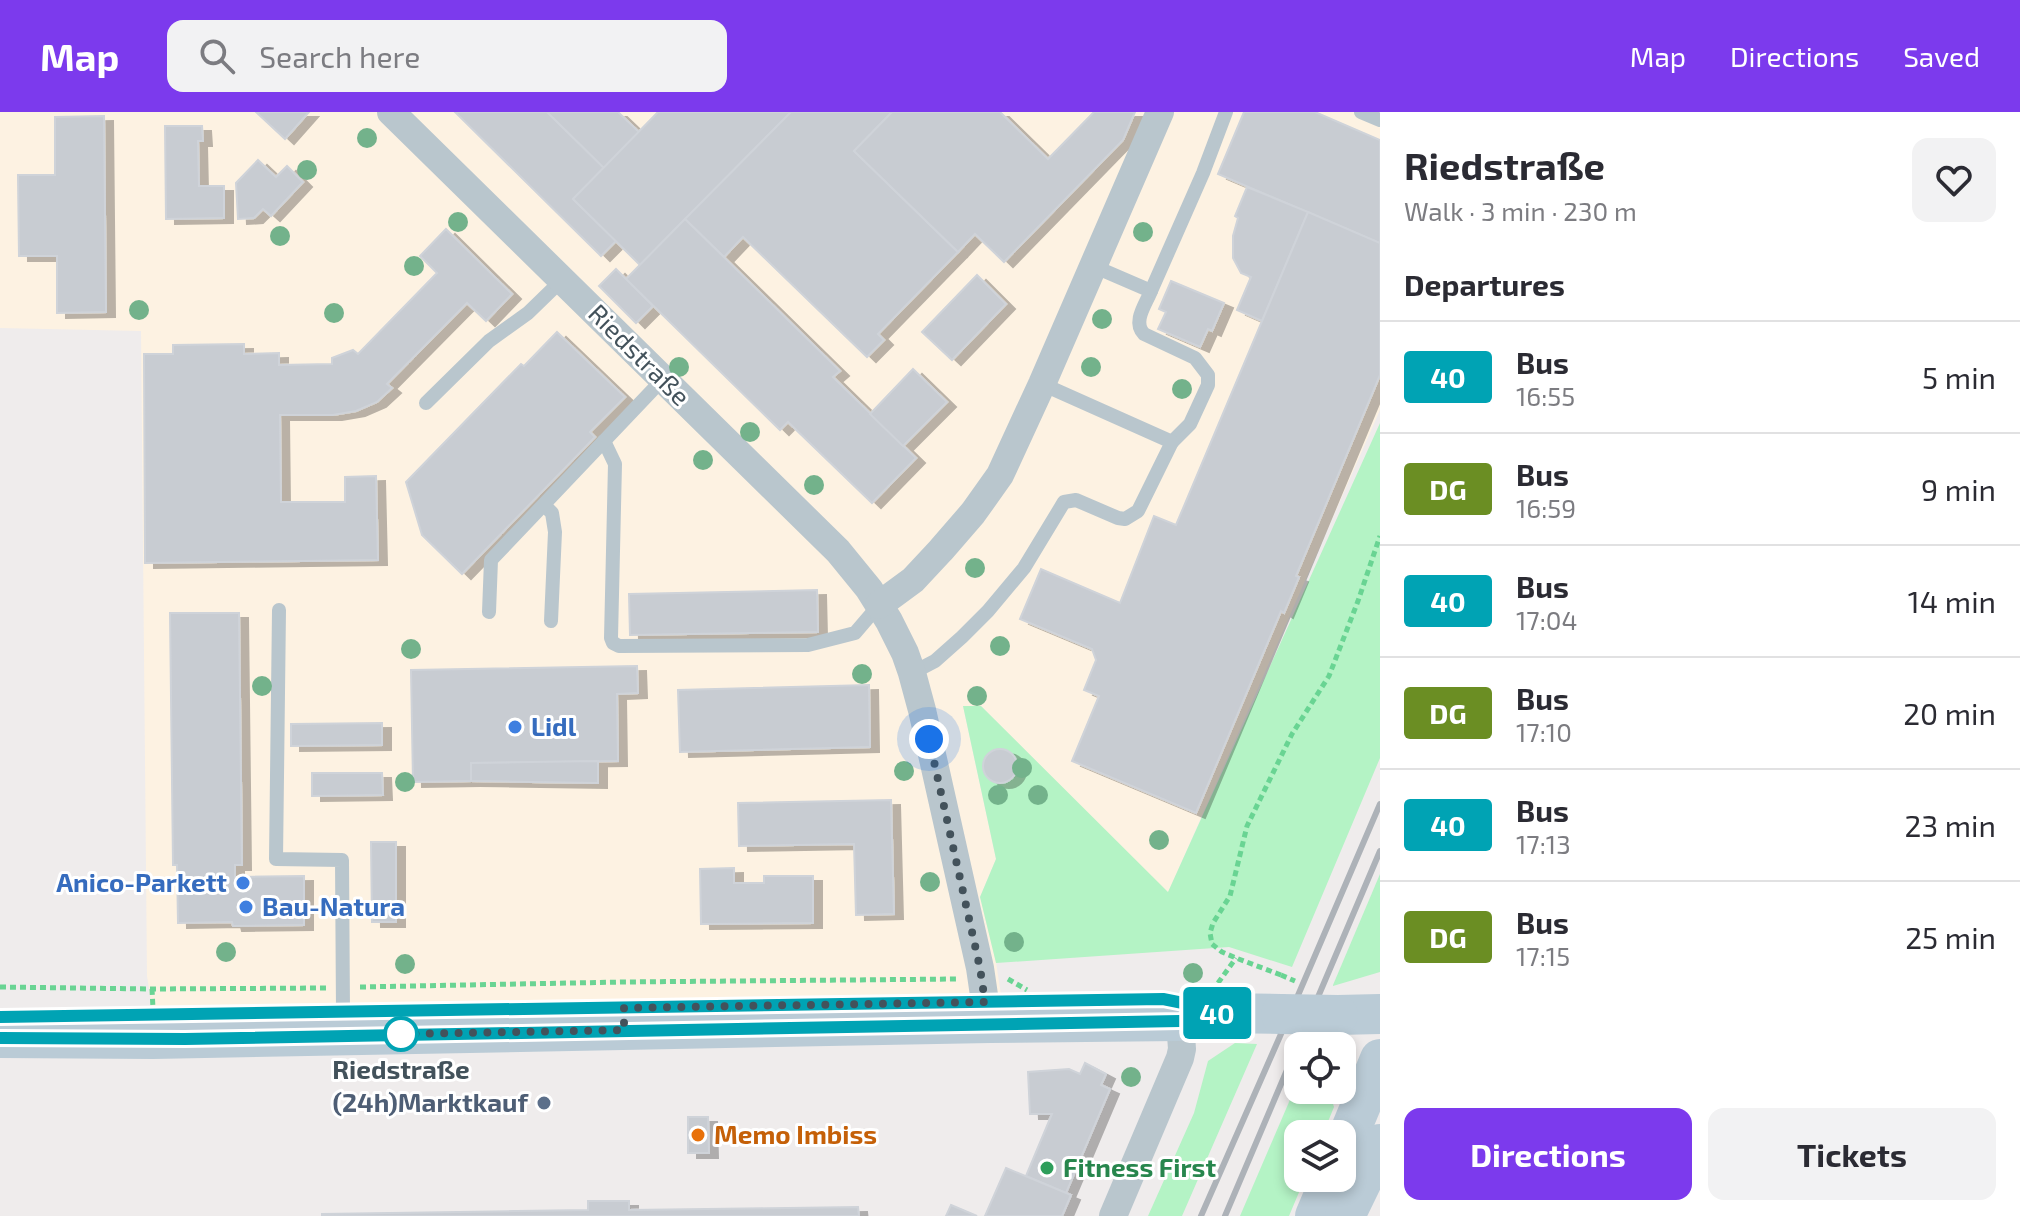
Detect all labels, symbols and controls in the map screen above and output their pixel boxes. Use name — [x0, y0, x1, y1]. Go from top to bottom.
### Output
search box — [167, 20, 727, 92]
text: Map — [40, 33, 119, 79]
icon: search — [195, 34, 239, 78]
text: Search here — [259, 38, 420, 74]
text: Map — [1630, 39, 1686, 73]
text: Directions — [1730, 39, 1859, 73]
text: Saved — [1903, 39, 1980, 73]
button: heart — [1912, 138, 1996, 222]
text: Riedstraße — [1404, 142, 1605, 188]
text: Walk · 3 min · 230 m — [1404, 195, 1637, 226]
text: Departures — [1404, 266, 1565, 302]
street label: Riedstraße — [583, 297, 697, 411]
text: Bus — [1516, 344, 1569, 380]
text: 5 min — [1922, 359, 1996, 395]
text: 40 — [1430, 360, 1466, 394]
text: 16:55 — [1516, 380, 1575, 411]
text: Bus — [1516, 456, 1569, 492]
text: 9 min — [1921, 471, 1996, 507]
text: DG — [1429, 472, 1467, 506]
text: 16:59 — [1516, 492, 1576, 523]
text: Bus — [1516, 568, 1569, 604]
text: 14 min — [1908, 583, 1996, 619]
text: 40 — [1430, 584, 1466, 618]
text: 17:04 — [1516, 604, 1577, 635]
text: Bus — [1516, 680, 1569, 716]
text: 20 min — [1903, 695, 1996, 731]
text: DG — [1429, 696, 1467, 730]
place label: Lidl — [531, 710, 577, 741]
text: 17:10 — [1516, 716, 1572, 747]
marker: Lidl — [506, 718, 524, 736]
your location — [909, 719, 949, 759]
text: Bus — [1516, 792, 1569, 828]
text: 23 min — [1905, 807, 1996, 843]
text: 40 — [1430, 808, 1466, 842]
text: 17:13 — [1516, 828, 1571, 859]
place label: Anico-Parkett — [56, 866, 227, 897]
marker: Anico-Parkett — [234, 874, 252, 892]
place label: Bau-Natura — [262, 890, 405, 921]
marker: Bau-Natura — [237, 898, 255, 916]
text: Bus — [1516, 904, 1569, 940]
text: 25 min — [1905, 919, 1996, 955]
text: DG — [1429, 920, 1467, 954]
text: 17:15 — [1516, 940, 1570, 971]
line badge: 40 — [1181, 987, 1253, 1039]
text: 40 — [1199, 996, 1235, 1030]
marker: Riedstraße — [384, 1017, 418, 1051]
map controls — [1284, 1032, 1356, 1192]
button: locate — [1284, 1032, 1356, 1104]
place label: Riedstraße — [332, 1053, 470, 1084]
place label: (24h)Marktkauf — [333, 1086, 529, 1117]
marker: (24h)Marktkauf — [535, 1094, 553, 1112]
button: Directions — [1404, 1108, 1692, 1200]
button: Tickets — [1708, 1108, 1996, 1200]
place label: Memo Imbiss — [714, 1118, 877, 1149]
button: layers — [1284, 1120, 1356, 1192]
marker: Memo Imbiss — [689, 1126, 707, 1144]
place label: Fitness First — [1063, 1151, 1216, 1182]
marker: Fitness First — [1038, 1159, 1056, 1177]

